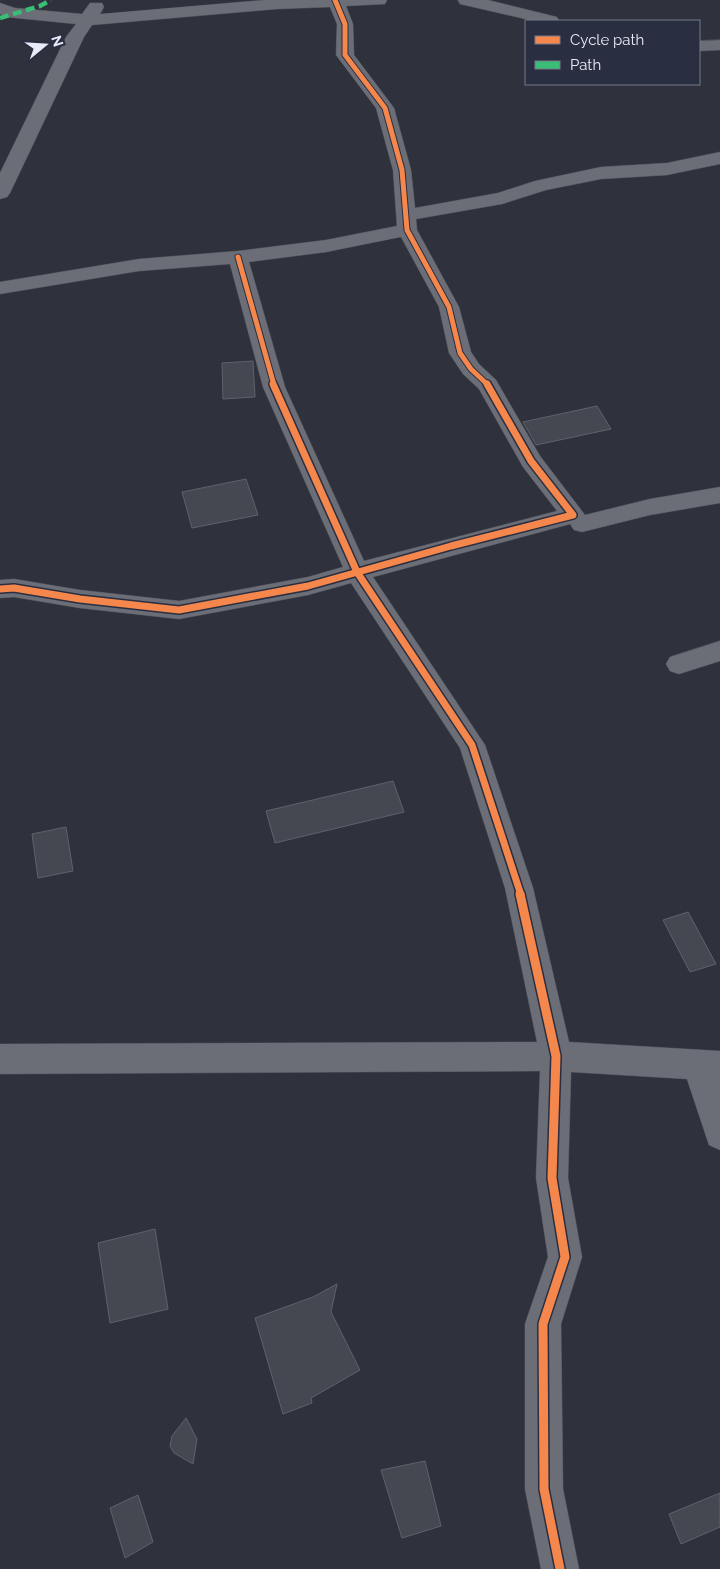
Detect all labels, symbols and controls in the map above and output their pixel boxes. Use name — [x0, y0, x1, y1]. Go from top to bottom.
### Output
north arrow — [20, 20, 70, 70]
legend — [525, 20, 700, 85]
text: Cycle path — [570, 31, 644, 49]
text: N — [48, 33, 67, 49]
text: Path — [570, 56, 601, 74]

